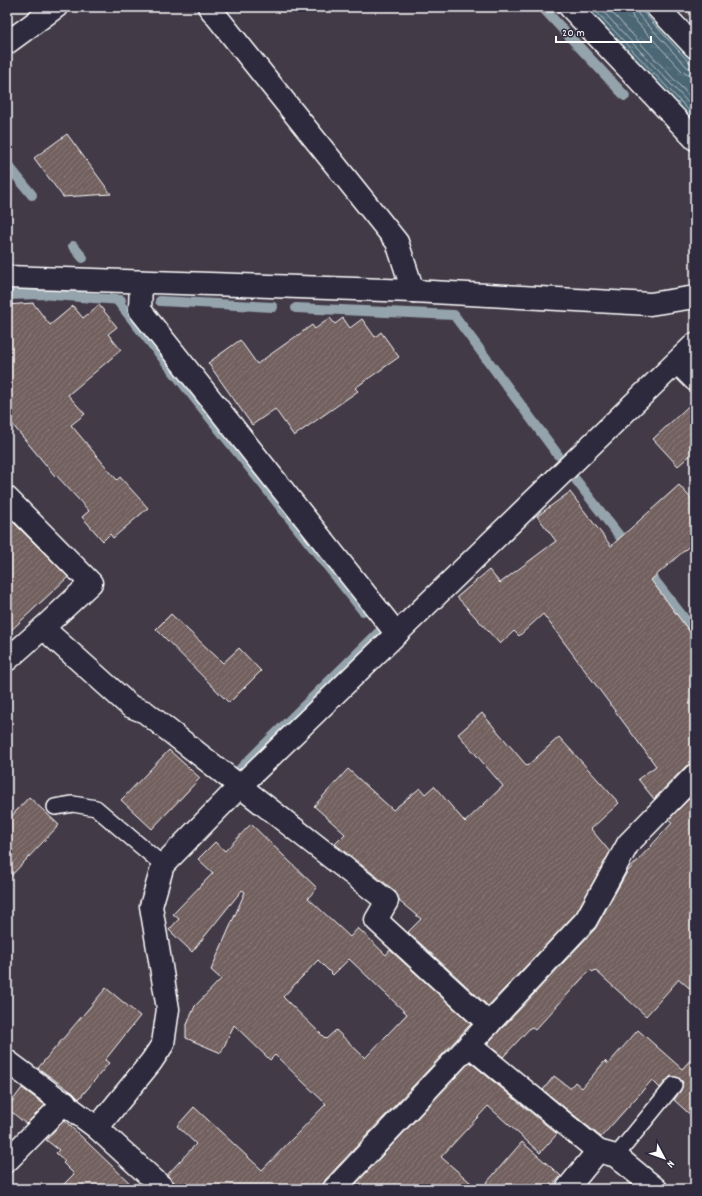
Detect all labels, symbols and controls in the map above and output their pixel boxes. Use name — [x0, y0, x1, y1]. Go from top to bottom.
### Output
scale bar — [556, 18, 651, 44]
text: 20 m — [562, 25, 585, 42]
north arrow — [644, 1138, 684, 1178]
text: N — [662, 1156, 678, 1171]

